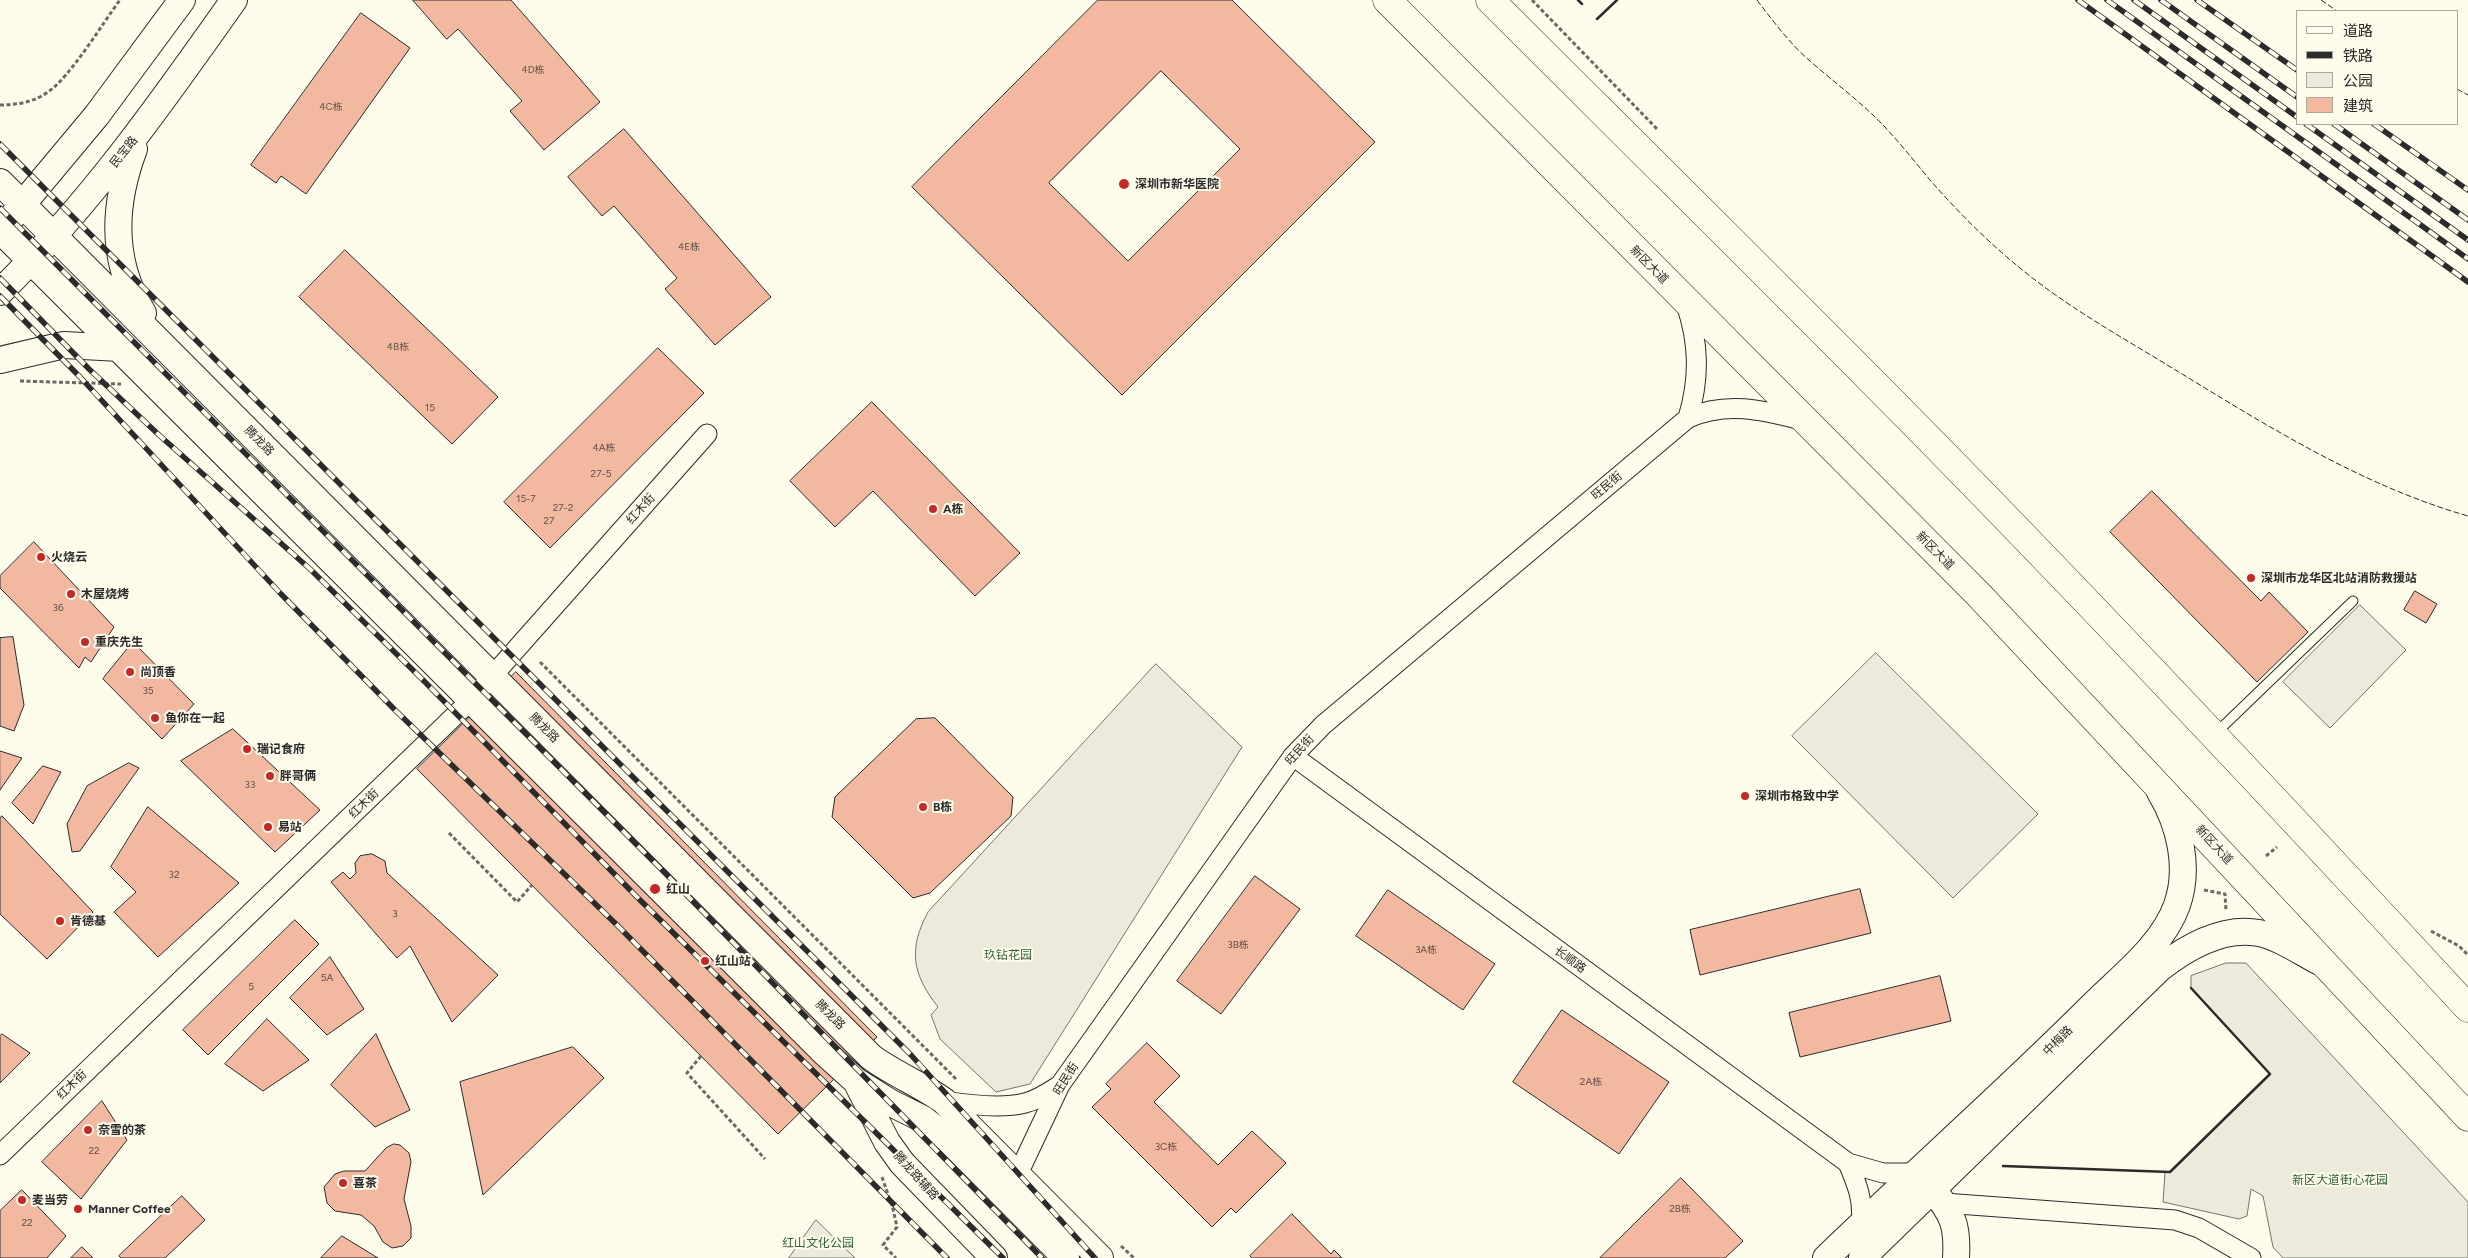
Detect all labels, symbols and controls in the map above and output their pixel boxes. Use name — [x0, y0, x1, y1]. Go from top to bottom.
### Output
legend — [2296, 10, 2458, 125]
text: 道路 — [2343, 22, 2373, 40]
text: 铁路 — [2343, 47, 2373, 65]
house number: 4D栋 — [521, 64, 545, 76]
text: 公园 — [2343, 72, 2373, 90]
text: 建筑 — [2343, 97, 2373, 115]
house number: 4C栋 — [319, 101, 343, 113]
street label: 民宝路 — [107, 133, 141, 171]
marker: 深圳市新华医院 — [1117, 177, 1131, 191]
place label: 深圳市新华医院 — [1135, 177, 1219, 191]
house number: 4E栋 — [678, 241, 700, 253]
street label: 新区大道 — [1627, 243, 1671, 287]
house number: 4B栋 — [387, 341, 409, 353]
house number: 15 — [425, 402, 435, 414]
street label: 腾龙路 — [241, 423, 277, 459]
house number: 4A栋 — [593, 442, 615, 454]
house number: 27-5 — [591, 468, 611, 480]
street label: 旺民街 — [1589, 469, 1625, 503]
street label: 红木街 — [624, 491, 658, 527]
house number: 15-7 — [516, 493, 536, 505]
house number: 27-2 — [553, 502, 573, 514]
place label: A栋 — [943, 502, 964, 516]
marker: A栋 — [927, 503, 939, 515]
house number: 27 — [544, 515, 554, 527]
street label: 新区大道 — [1913, 529, 1957, 573]
place label: 火烧云 — [51, 550, 87, 564]
marker: 火烧云 — [35, 551, 47, 563]
place label: 深圳市龙华区北站消防救援站 — [2261, 571, 2417, 585]
marker: 深圳市龙华区北站消防救援站 — [2245, 572, 2257, 584]
place label: 木屋烧烤 — [81, 587, 129, 601]
marker: 木屋烧烤 — [65, 588, 77, 600]
house number: 36 — [52, 602, 64, 614]
place label: 重庆先生 — [95, 635, 143, 649]
marker: 重庆先生 — [79, 636, 91, 648]
place label: 尚顶香 — [140, 665, 176, 679]
marker: 尚顶香 — [124, 666, 136, 678]
house number: 35 — [142, 685, 154, 697]
street label: 腾龙路 — [526, 710, 562, 746]
place label: 鱼你在一起 — [165, 711, 225, 725]
marker: 鱼你在一起 — [149, 712, 161, 724]
street label: 旺民街 — [1283, 732, 1317, 768]
place label: 瑞记食府 — [257, 742, 305, 756]
marker: 瑞记食府 — [241, 743, 253, 755]
place label: 胖哥俩 — [280, 769, 316, 783]
marker: 胖哥俩 — [264, 770, 276, 782]
house number: 33 — [245, 779, 255, 791]
street label: 红木街 — [346, 786, 382, 822]
place label: 深圳市格致中学 — [1755, 789, 1839, 803]
marker: 深圳市格致中学 — [1739, 790, 1751, 802]
place label: B栋 — [933, 800, 952, 814]
marker: B栋 — [917, 801, 929, 813]
place label: 易站 — [278, 820, 302, 834]
marker: 易站 — [262, 821, 274, 833]
street label: 新区大道 — [2192, 823, 2236, 867]
house number: 32 — [168, 869, 180, 881]
marker: 红山 — [648, 882, 662, 896]
place label: 红山 — [666, 882, 690, 896]
house number: 3 — [392, 908, 398, 920]
place label: 肯德基 — [70, 914, 106, 928]
marker: 肯德基 — [54, 915, 66, 927]
house number: 3B栋 — [1227, 939, 1249, 951]
house number: 3A栋 — [1415, 944, 1437, 956]
street label: 长顺路 — [1551, 944, 1589, 976]
park label: 玖钻花园 — [984, 948, 1032, 962]
place label: 红山站 — [715, 954, 751, 968]
marker: 红山站 — [699, 955, 711, 967]
house number: 5A — [321, 972, 333, 984]
house number: 5 — [248, 981, 254, 993]
street label: 腾龙路 — [812, 997, 848, 1033]
street label: 中梅路 — [2040, 1023, 2076, 1059]
street label: 旺民街 — [1050, 1060, 1082, 1098]
street label: 红木街 — [54, 1067, 90, 1103]
house number: 2A栋 — [1580, 1076, 1602, 1088]
place label: 奈雪的茶 — [98, 1123, 146, 1137]
marker: 奈雪的茶 — [82, 1124, 94, 1136]
house number: 3C栋 — [1155, 1141, 1177, 1153]
house number: 22 — [88, 1145, 100, 1157]
street label: 腾龙路辅路 — [891, 1149, 941, 1203]
park label: 新区大道街心花园 — [2292, 1173, 2388, 1187]
place label: 喜茶 — [353, 1176, 377, 1190]
marker: 喜茶 — [337, 1177, 349, 1189]
place label: 麦当劳 — [32, 1193, 68, 1207]
marker: 麦当劳 — [16, 1194, 28, 1206]
place label: Manner Coffee — [88, 1202, 171, 1216]
marker: Manner Coffee — [72, 1203, 84, 1215]
house number: 2B栋 — [1669, 1203, 1691, 1215]
house number: 22 — [21, 1217, 33, 1229]
park label: 红山文化公园 — [782, 1236, 854, 1250]

